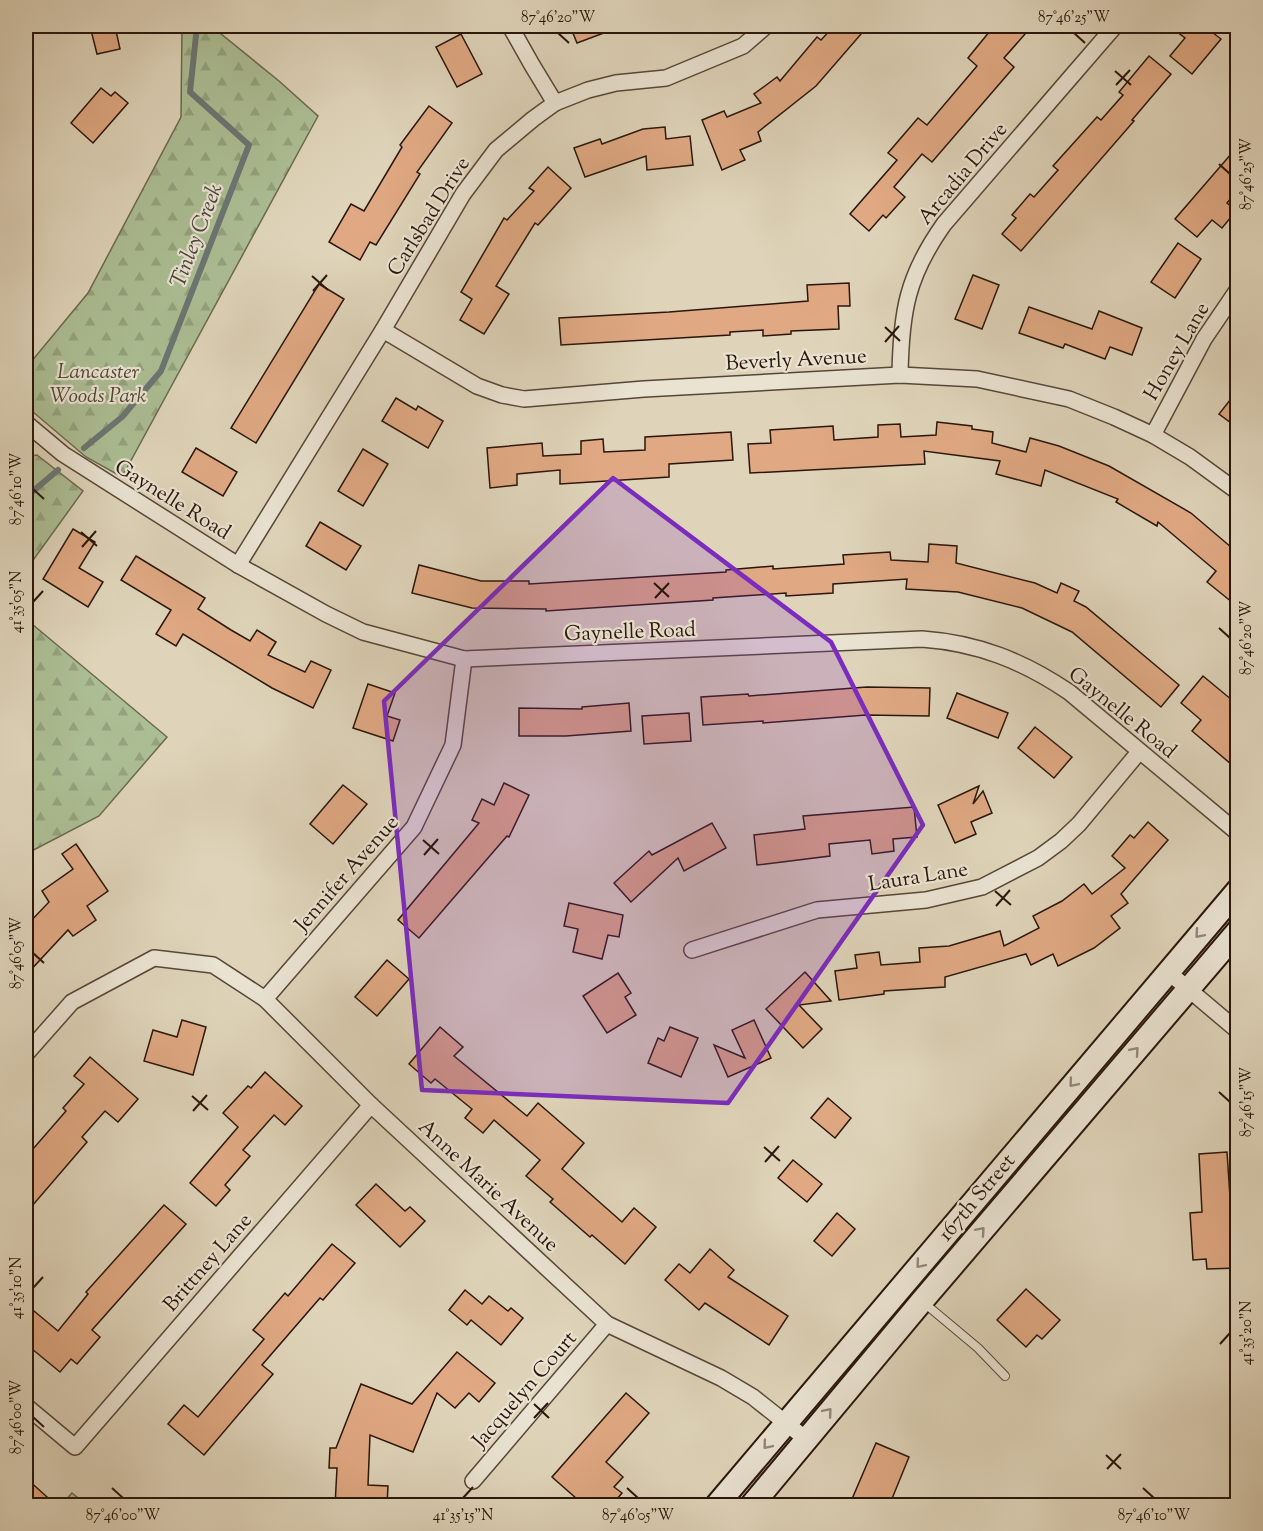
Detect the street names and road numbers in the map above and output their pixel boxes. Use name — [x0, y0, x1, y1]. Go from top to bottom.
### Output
street label: Arcadia Drive — [912, 116, 1015, 232]
street label: Carlsbad Drive — [381, 152, 478, 282]
street label: Honey Lane — [1137, 297, 1218, 407]
street label: Beverly Avenue — [725, 342, 867, 380]
street label: Gaynelle Road — [108, 453, 236, 548]
street label: Gaynelle Road — [564, 616, 697, 650]
street label: Gaynelle Road — [1061, 660, 1183, 767]
street label: Jennifer Avenue — [288, 809, 407, 940]
street label: Laura Lane — [866, 855, 970, 901]
street label: Anne Marie Avenue — [411, 1113, 565, 1260]
street label: 167th Street — [932, 1148, 1023, 1249]
street label: Brittney Lane — [157, 1207, 260, 1319]
street label: Jacquelyn Court — [466, 1325, 585, 1456]

